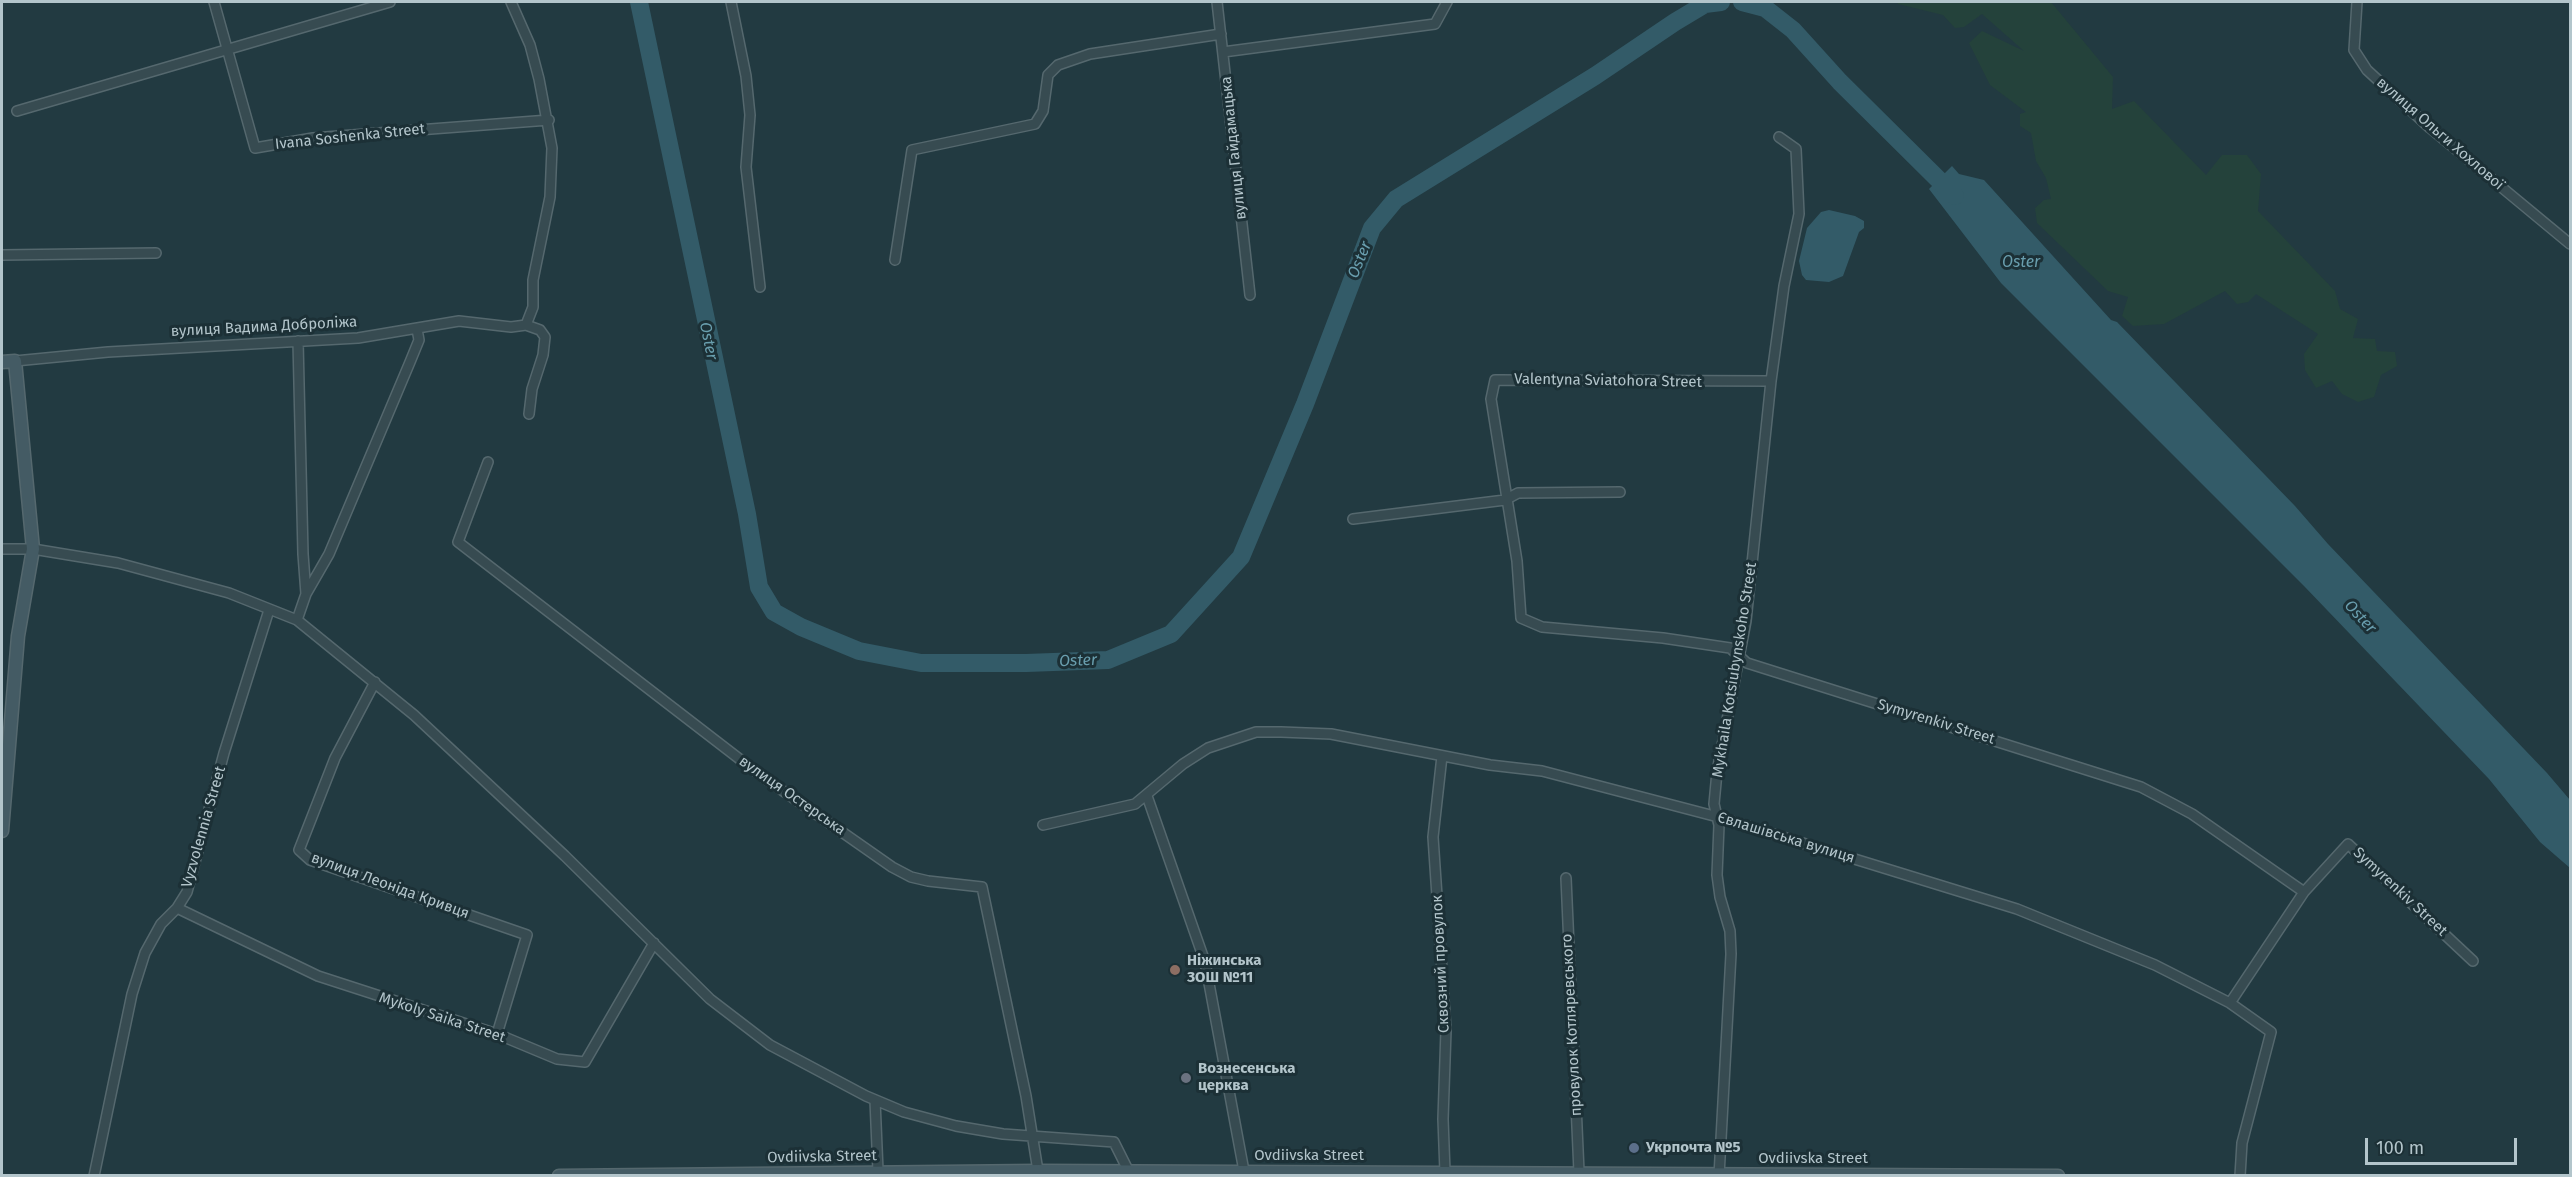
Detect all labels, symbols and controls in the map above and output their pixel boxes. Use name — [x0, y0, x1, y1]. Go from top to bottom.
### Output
street label: вулиця Ольги Хохлової — [2373, 74, 2507, 194]
street label: вулиця Гайдамацька — [1218, 75, 1250, 221]
street label: Ivana Soshenka Street — [274, 120, 426, 154]
water label: Oster — [1344, 239, 1376, 281]
water label: Oster — [2002, 253, 2040, 273]
street label: вулиця Вадима Доброліжа — [170, 313, 358, 341]
water label: Oster — [695, 320, 721, 362]
street label: Valentyna Sviatohora Street — [1514, 370, 1702, 392]
street label: Mykhaila Kotsiubynskoho Street — [1709, 561, 1761, 779]
water label: Oster — [2340, 597, 2380, 637]
water label: Oster — [1059, 651, 1097, 671]
street label: Symyrenkiv Street — [1875, 696, 1997, 748]
street label: вулиця Остерська — [735, 753, 849, 839]
street label: Vyzvolennia Street — [178, 764, 230, 890]
street label: Євлашівська вулиця — [1715, 809, 1857, 867]
street label: Symyrenkiv Street — [2349, 844, 2451, 940]
street label: вулиця Леоніда Кривця — [309, 849, 471, 923]
street label: Сквозний провулок — [1428, 894, 1454, 1034]
street label: провулок Котляревського — [1558, 933, 1586, 1117]
place label: Ніжинська ЗОШ №11 — [1187, 952, 1261, 987]
marker: Ніжинська ЗОШ №11 — [1168, 963, 1182, 977]
street label: Mykoly Saika Street — [377, 989, 507, 1047]
place label: Вознесенська церква — [1198, 1060, 1295, 1095]
marker: Вознесенська церква — [1179, 1071, 1193, 1085]
scale bar — [2368, 1126, 2520, 1164]
text: 100 m — [2376, 1137, 2424, 1159]
place label: Укрпочта №5 — [1646, 1139, 1740, 1157]
marker: Укрпочта №5 — [1627, 1141, 1641, 1155]
street label: Ovdiivska Street — [767, 1147, 877, 1167]
street label: Ovdiivska Street — [1254, 1147, 1364, 1165]
street label: Ovdiivska Street — [1758, 1150, 1868, 1168]

